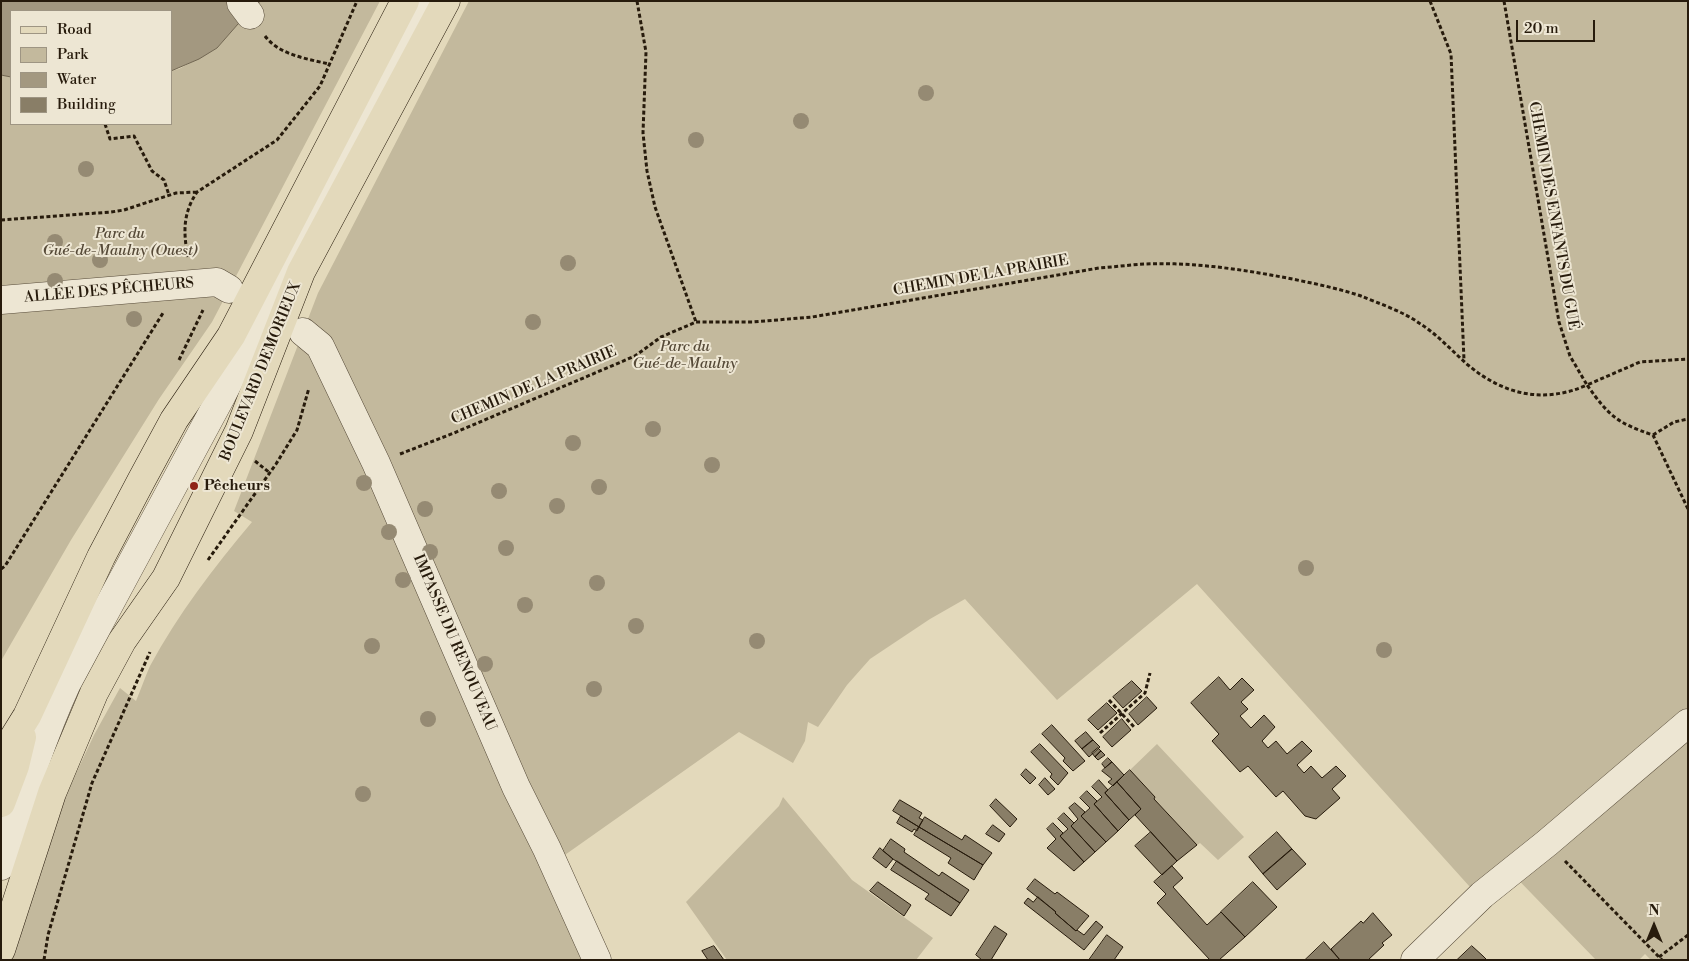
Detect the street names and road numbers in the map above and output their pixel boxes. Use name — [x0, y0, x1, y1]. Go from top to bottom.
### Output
street label: CHEMIN DES ENFANTS DU GUÉ — [1524, 100, 1582, 332]
street label: CHEMIN DE LA PRAIRIE — [892, 252, 1070, 300]
street label: ALLÉE DES PÊCHEURS — [23, 275, 195, 307]
street label: BOULEVARD DEMORIEUX — [217, 280, 305, 464]
street label: CHEMIN DE LA PRAIRIE — [449, 343, 619, 429]
street label: IMPASSE DU RENOUVEAU — [409, 552, 499, 734]

